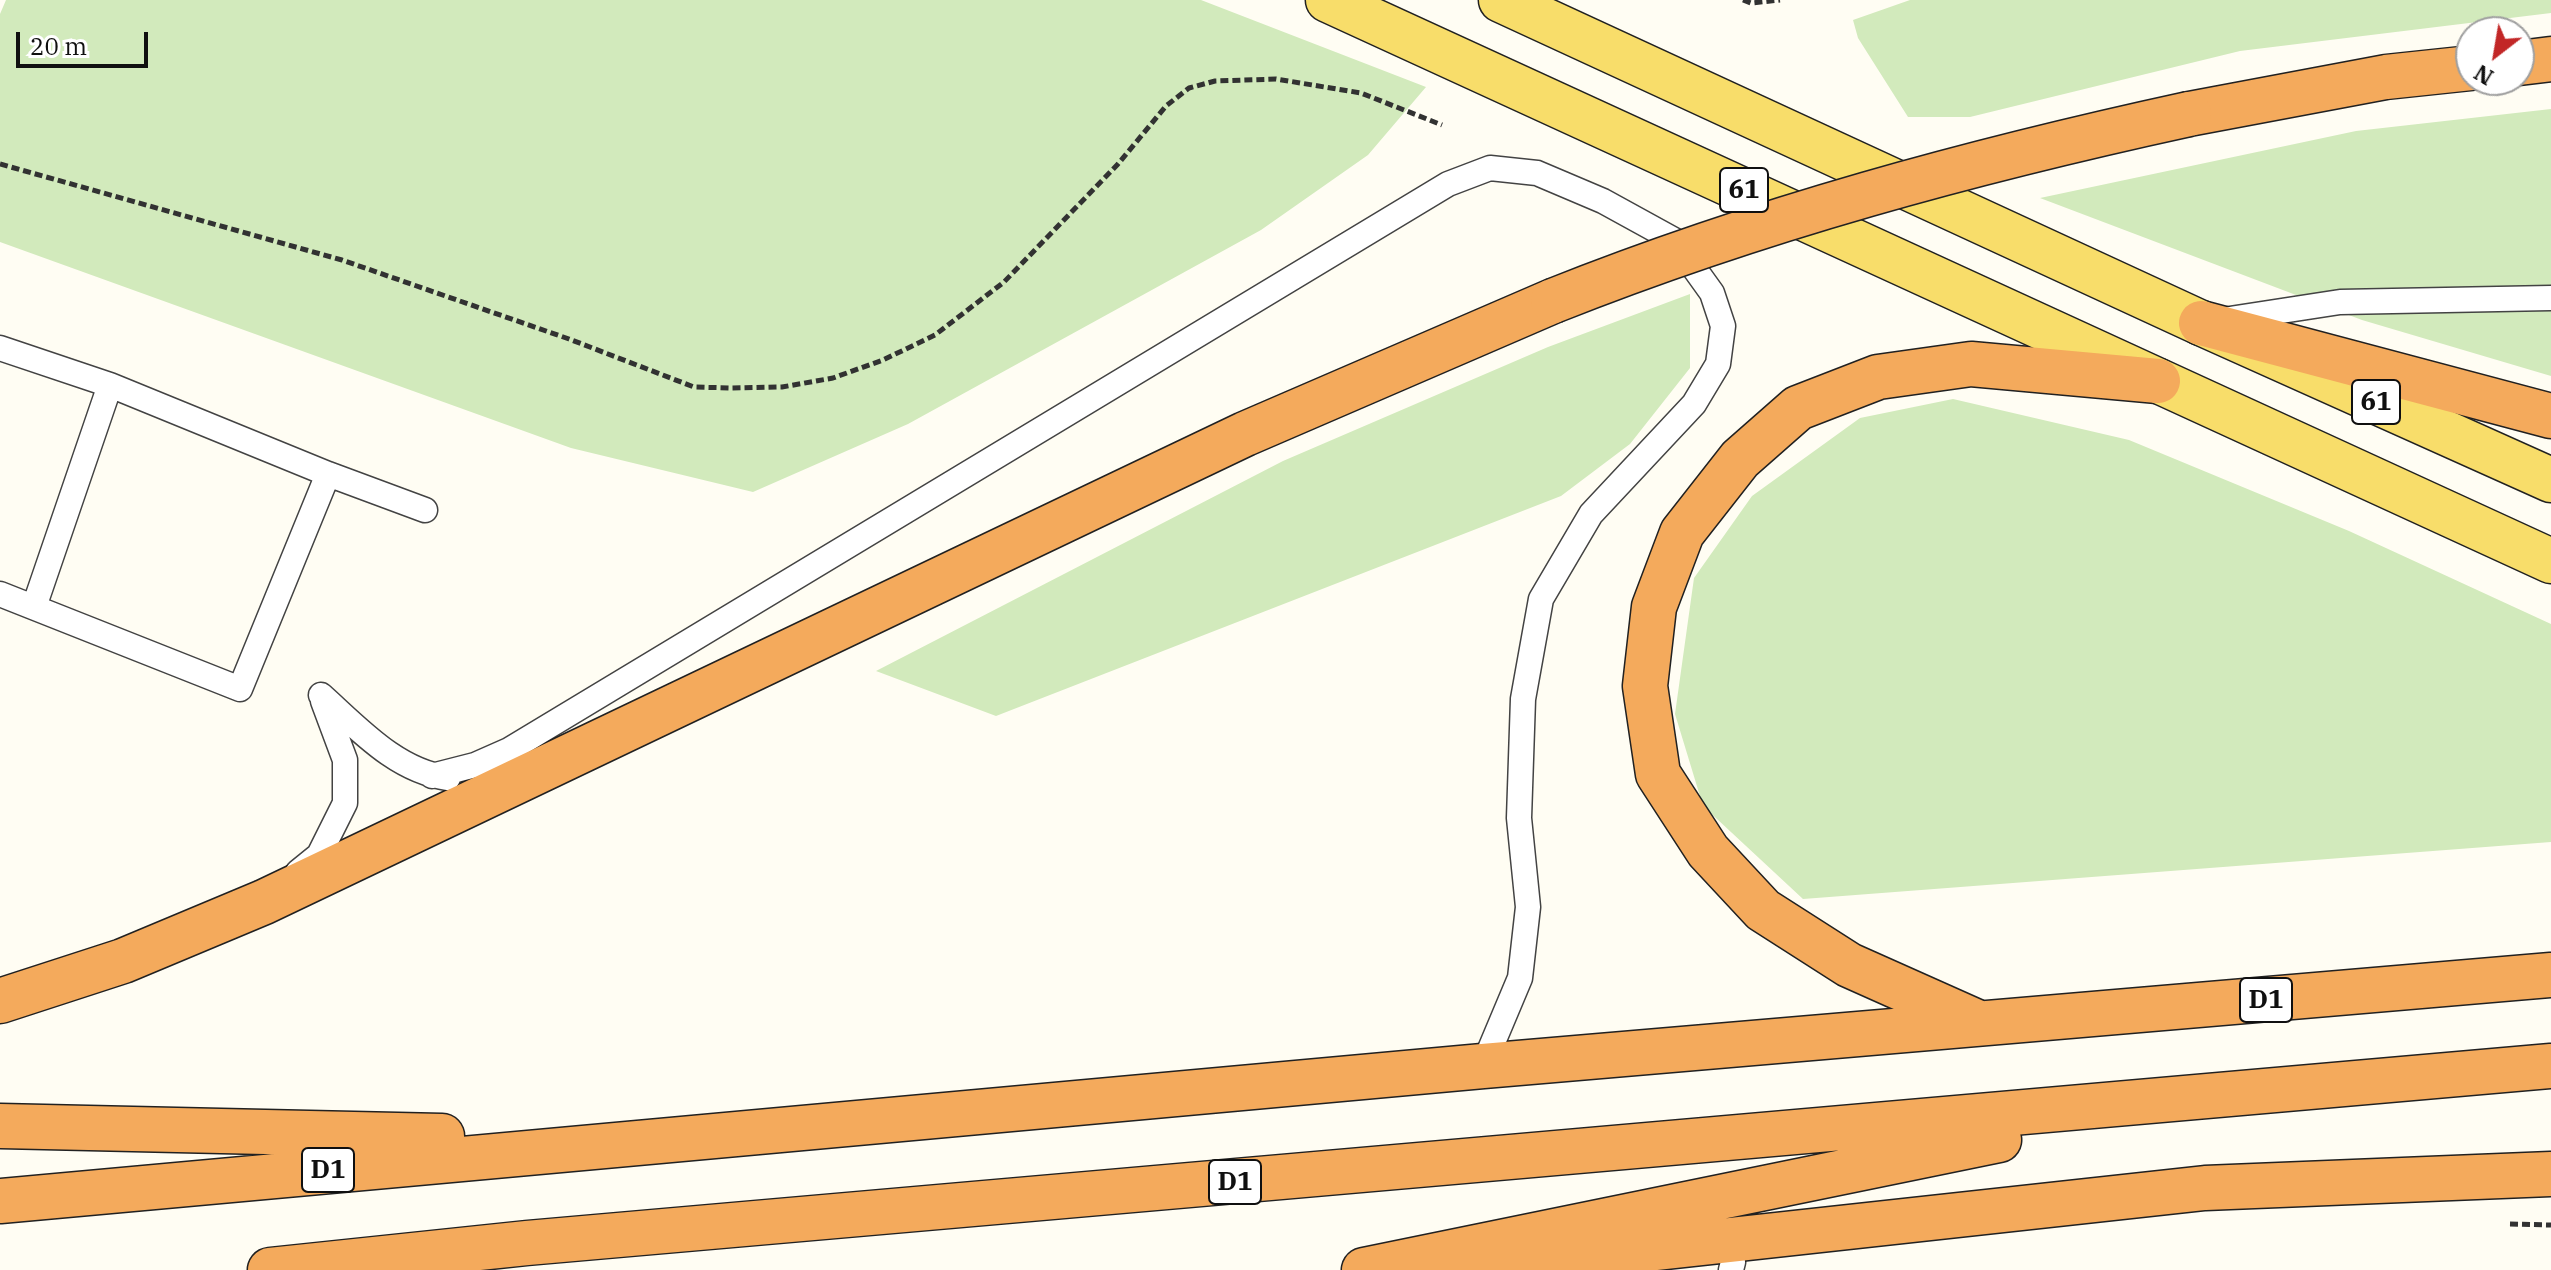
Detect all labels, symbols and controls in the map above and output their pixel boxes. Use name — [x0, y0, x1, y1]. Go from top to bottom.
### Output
scale bar — [20, 16, 152, 66]
north arrow — [2455, 16, 2535, 96]
text: 20 m — [30, 30, 87, 62]
text: N — [2468, 58, 2498, 92]
road number: 61 — [1720, 168, 1768, 212]
road number: 61 — [2352, 380, 2400, 424]
road number: D1 — [2240, 978, 2292, 1022]
road number: D1 — [302, 1148, 354, 1192]
road number: D1 — [1209, 1160, 1261, 1204]

